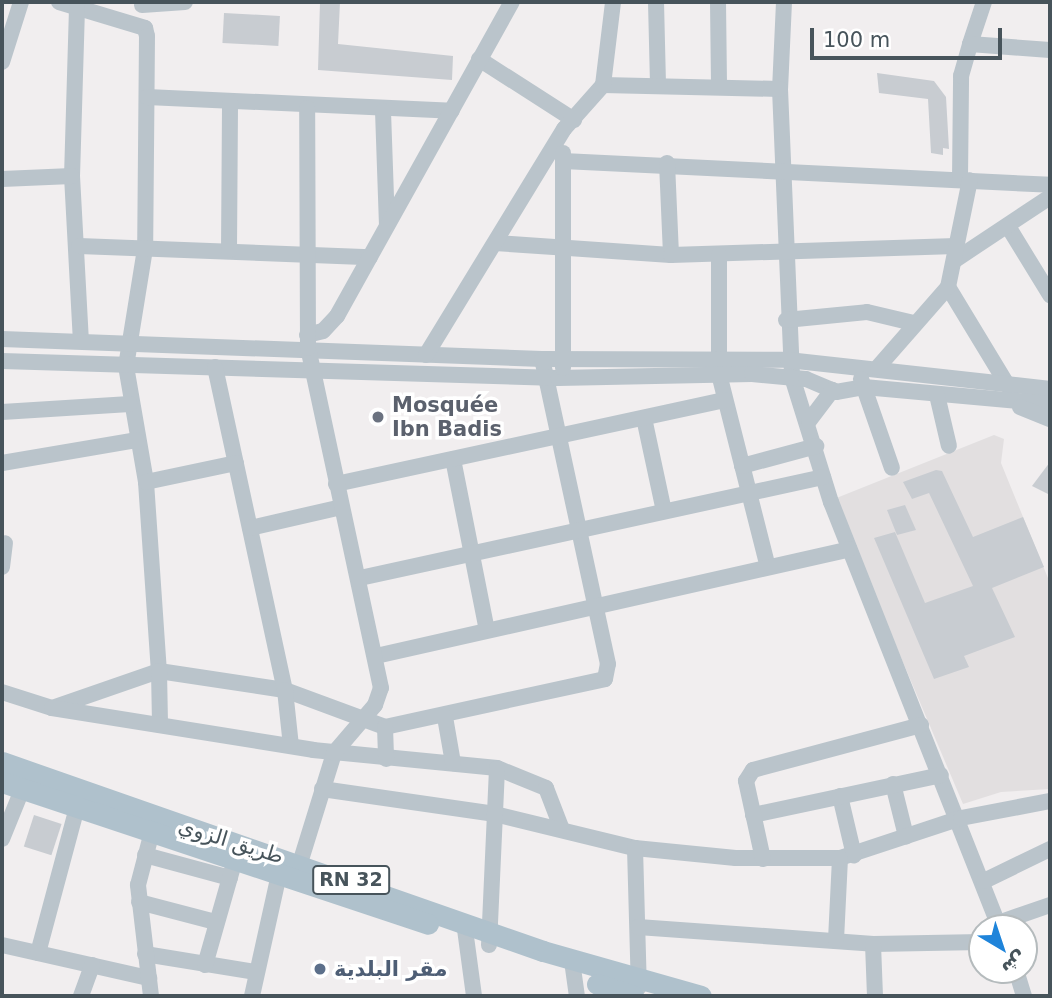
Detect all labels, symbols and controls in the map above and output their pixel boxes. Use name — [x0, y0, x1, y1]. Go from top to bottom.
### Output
scale bar — [814, 14, 1006, 58]
text: 100 m — [823, 28, 890, 52]
place label: Mosquée Ibn Badis — [392, 392, 502, 442]
marker: Mosquée Ibn Badis — [370, 409, 386, 425]
street label: طريق الزوي — [175, 813, 287, 869]
road number: RN 32 — [311, 864, 391, 895]
north arrow — [968, 914, 1038, 984]
text: ش — [998, 947, 1032, 981]
place label: مقر البلدية — [334, 956, 447, 982]
marker: مقر البلدية — [312, 961, 328, 977]

